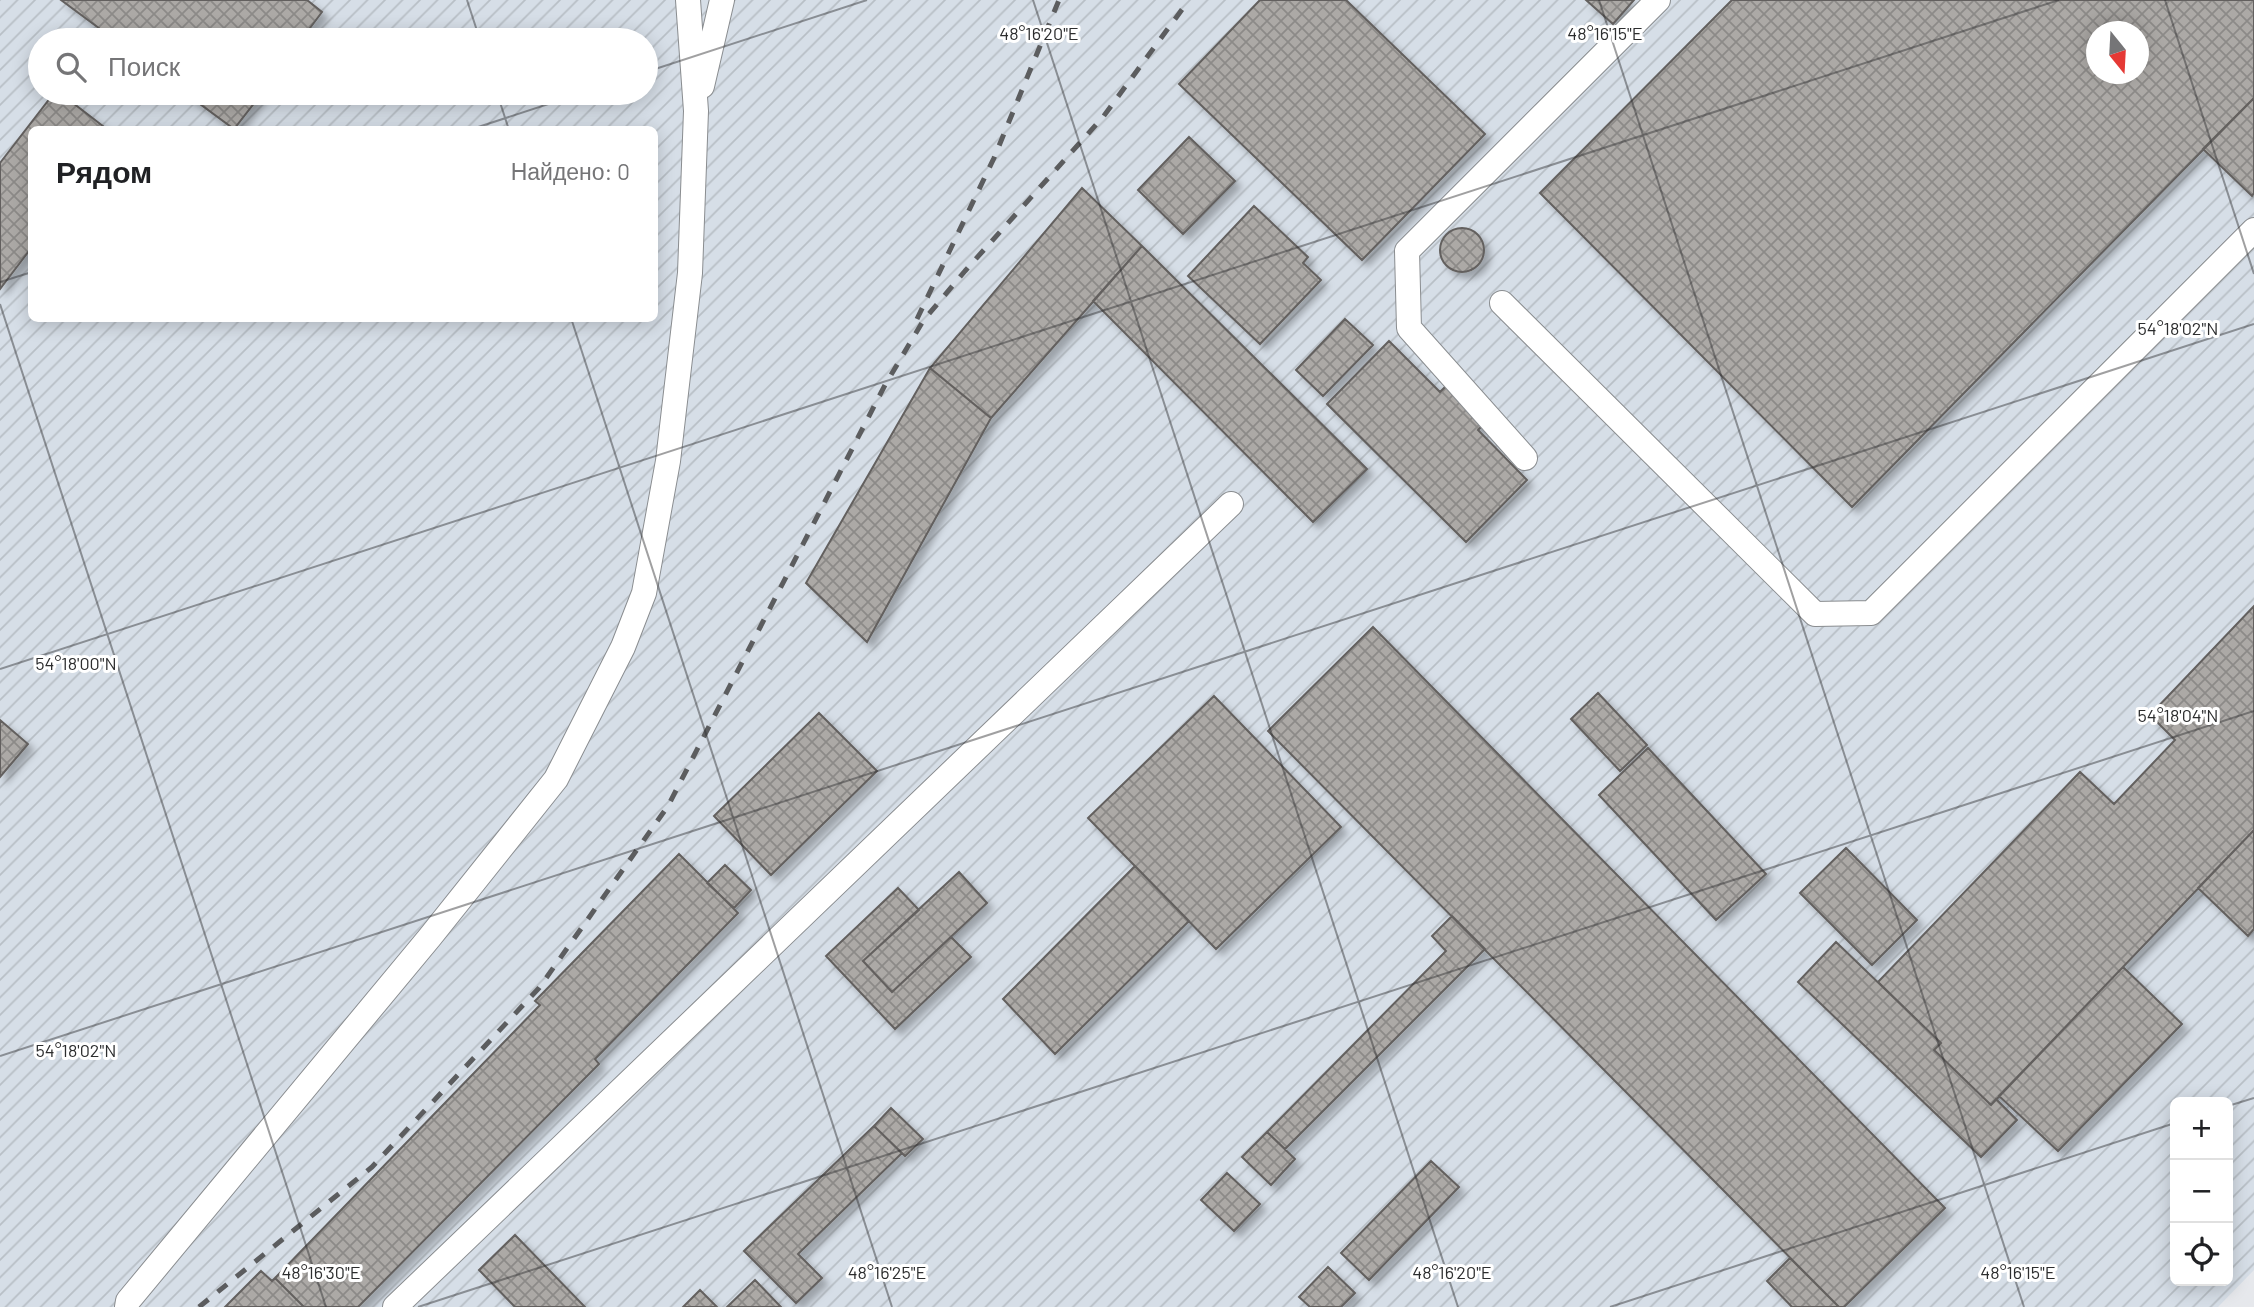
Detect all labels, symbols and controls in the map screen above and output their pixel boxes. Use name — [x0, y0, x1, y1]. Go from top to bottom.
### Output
north arrow — [2086, 21, 2149, 84]
text: 48°16'20"E — [999, 22, 1079, 44]
text: 48°16'15"E — [1567, 22, 1643, 44]
search box — [28, 28, 658, 105]
icon: search — [52, 48, 90, 86]
text: Поиск — [108, 50, 180, 81]
text: Рядом — [56, 153, 152, 189]
text: Найдено: 0 — [511, 157, 630, 185]
text: 54°18'02"N — [2138, 317, 2218, 339]
text: 54°18'00"N — [35, 652, 117, 674]
text: 54°18'04"N — [2138, 704, 2218, 726]
text: 54°18'02"N — [36, 1039, 116, 1061]
map controls — [2170, 1097, 2233, 1286]
button: + — [2170, 1097, 2233, 1160]
button: − — [2170, 1160, 2233, 1223]
button: locate — [2170, 1223, 2233, 1286]
text: 48°16'30"E — [281, 1261, 361, 1283]
text: 48°16'25"E — [848, 1261, 926, 1283]
text: 48°16'20"E — [1412, 1261, 1492, 1283]
text: 48°16'15"E — [1980, 1261, 2056, 1283]

